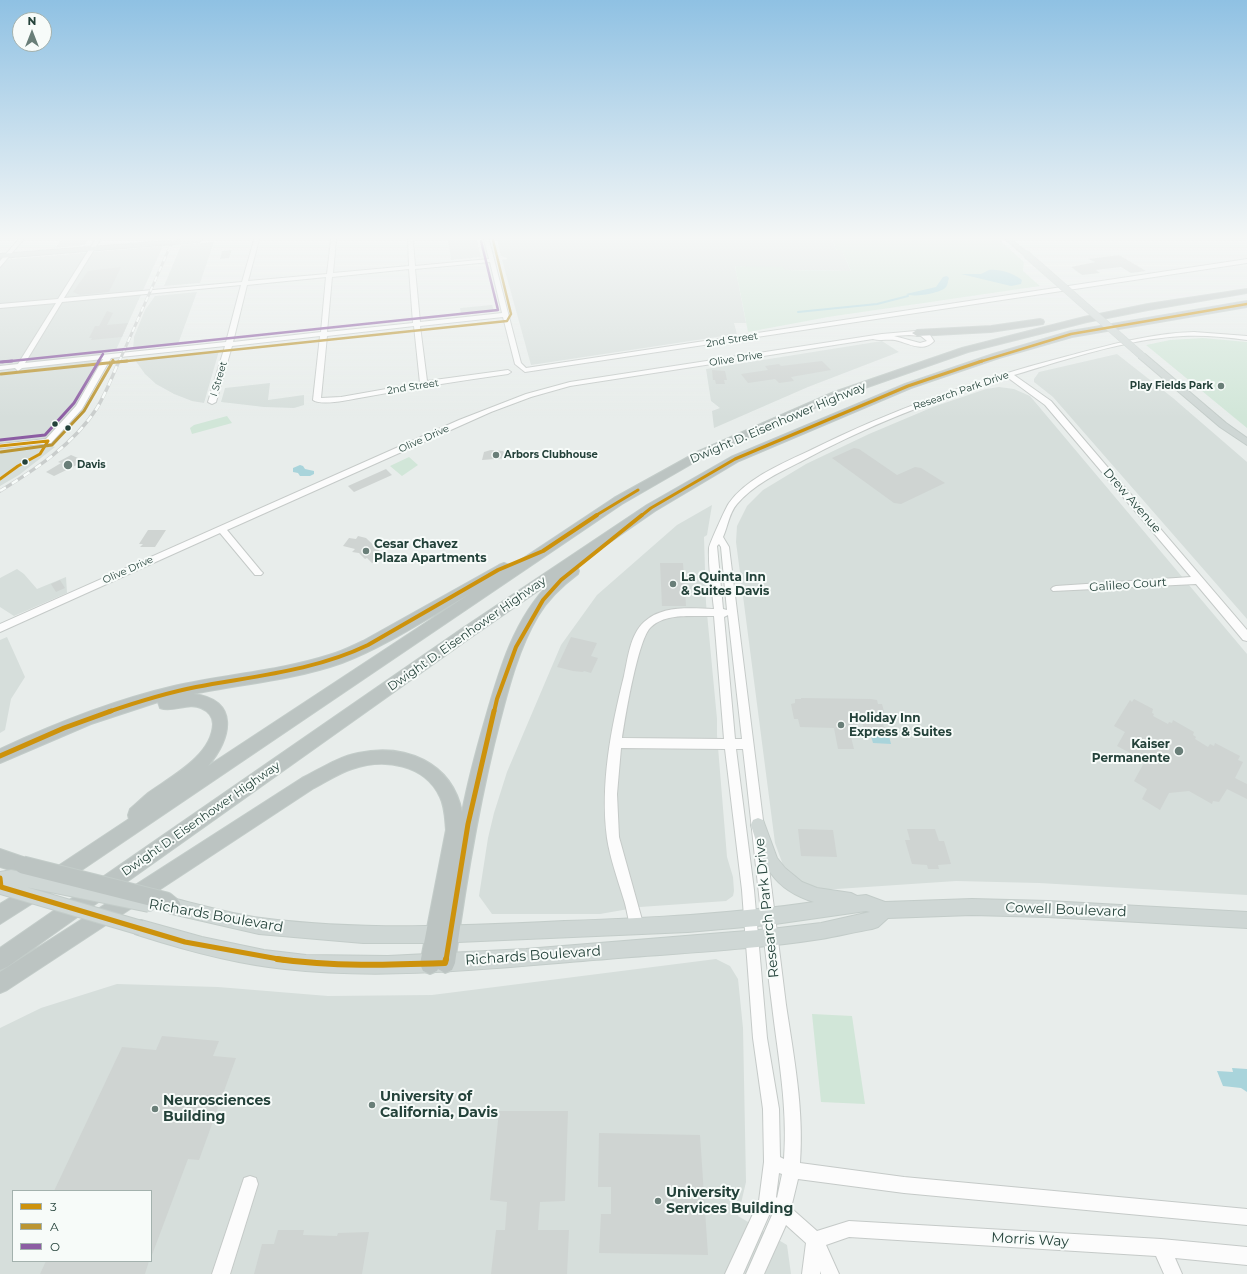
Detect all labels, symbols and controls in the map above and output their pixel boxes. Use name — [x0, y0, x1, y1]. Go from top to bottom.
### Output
north arrow — [12, 12, 52, 52]
text: N — [28, 14, 36, 28]
street label: 2nd Street — [705, 330, 759, 350]
street label: Olive Drive — [708, 349, 764, 369]
street label: I Street — [208, 360, 230, 398]
street label: Research Park Drive — [912, 369, 1010, 413]
street label: 2nd Street — [386, 377, 440, 397]
street label: Dwight D. Eisenhower Highway — [688, 379, 868, 467]
place label: Play Fields Park — [1130, 380, 1213, 392]
marker: Play Fields Park — [1216, 381, 1226, 391]
unlabelled marker — [50, 419, 60, 429]
unlabelled marker — [63, 423, 73, 433]
street label: Olive Drive — [397, 423, 451, 455]
place label: Arbors Clubhouse — [504, 449, 598, 461]
marker: Arbors Clubhouse — [491, 450, 501, 460]
unlabelled marker — [20, 457, 30, 467]
marker: Davis — [62, 459, 74, 471]
place label: Davis — [77, 459, 106, 471]
street label: Drew Avenue — [1100, 466, 1164, 536]
place label: Cesar Chavez Plaza Apartments — [374, 537, 487, 565]
marker: Cesar Chavez Plaza Apartments — [361, 546, 371, 556]
street label: Olive Drive — [101, 554, 155, 586]
place label: La Quinta Inn & Suites Davis — [681, 570, 769, 598]
street label: Dwight D. Eisenhower Highway — [385, 574, 549, 694]
street label: Galileo Court — [1089, 575, 1167, 595]
marker: La Quinta Inn & Suites Davis — [668, 579, 678, 589]
place label: Holiday Inn Express & Suites — [849, 711, 952, 739]
marker: Holiday Inn Express & Suites — [836, 720, 846, 730]
place label: Kaiser Permanente — [1092, 737, 1170, 765]
marker: Kaiser Permanente — [1173, 745, 1185, 757]
street label: Dwight D. Eisenhower Highway — [119, 759, 283, 879]
street label: Research Park Drive — [751, 837, 783, 979]
street label: Richards Boulevard — [148, 896, 284, 936]
street label: Cowell Boulevard — [1005, 899, 1127, 921]
street label: Richards Boulevard — [465, 943, 601, 969]
place label: University of California, Davis — [380, 1089, 498, 1122]
place label: Neurosciences Building — [163, 1093, 271, 1126]
marker: University of California, Davis — [367, 1100, 377, 1110]
marker: Neurosciences Building — [150, 1104, 160, 1114]
place label: University Services Building — [666, 1185, 793, 1218]
legend — [12, 1190, 152, 1262]
marker: University Services Building — [653, 1196, 663, 1206]
text: 3 — [50, 1199, 57, 1214]
text: A — [50, 1219, 59, 1234]
street label: Morris Way — [991, 1230, 1069, 1250]
text: O — [50, 1239, 60, 1254]

